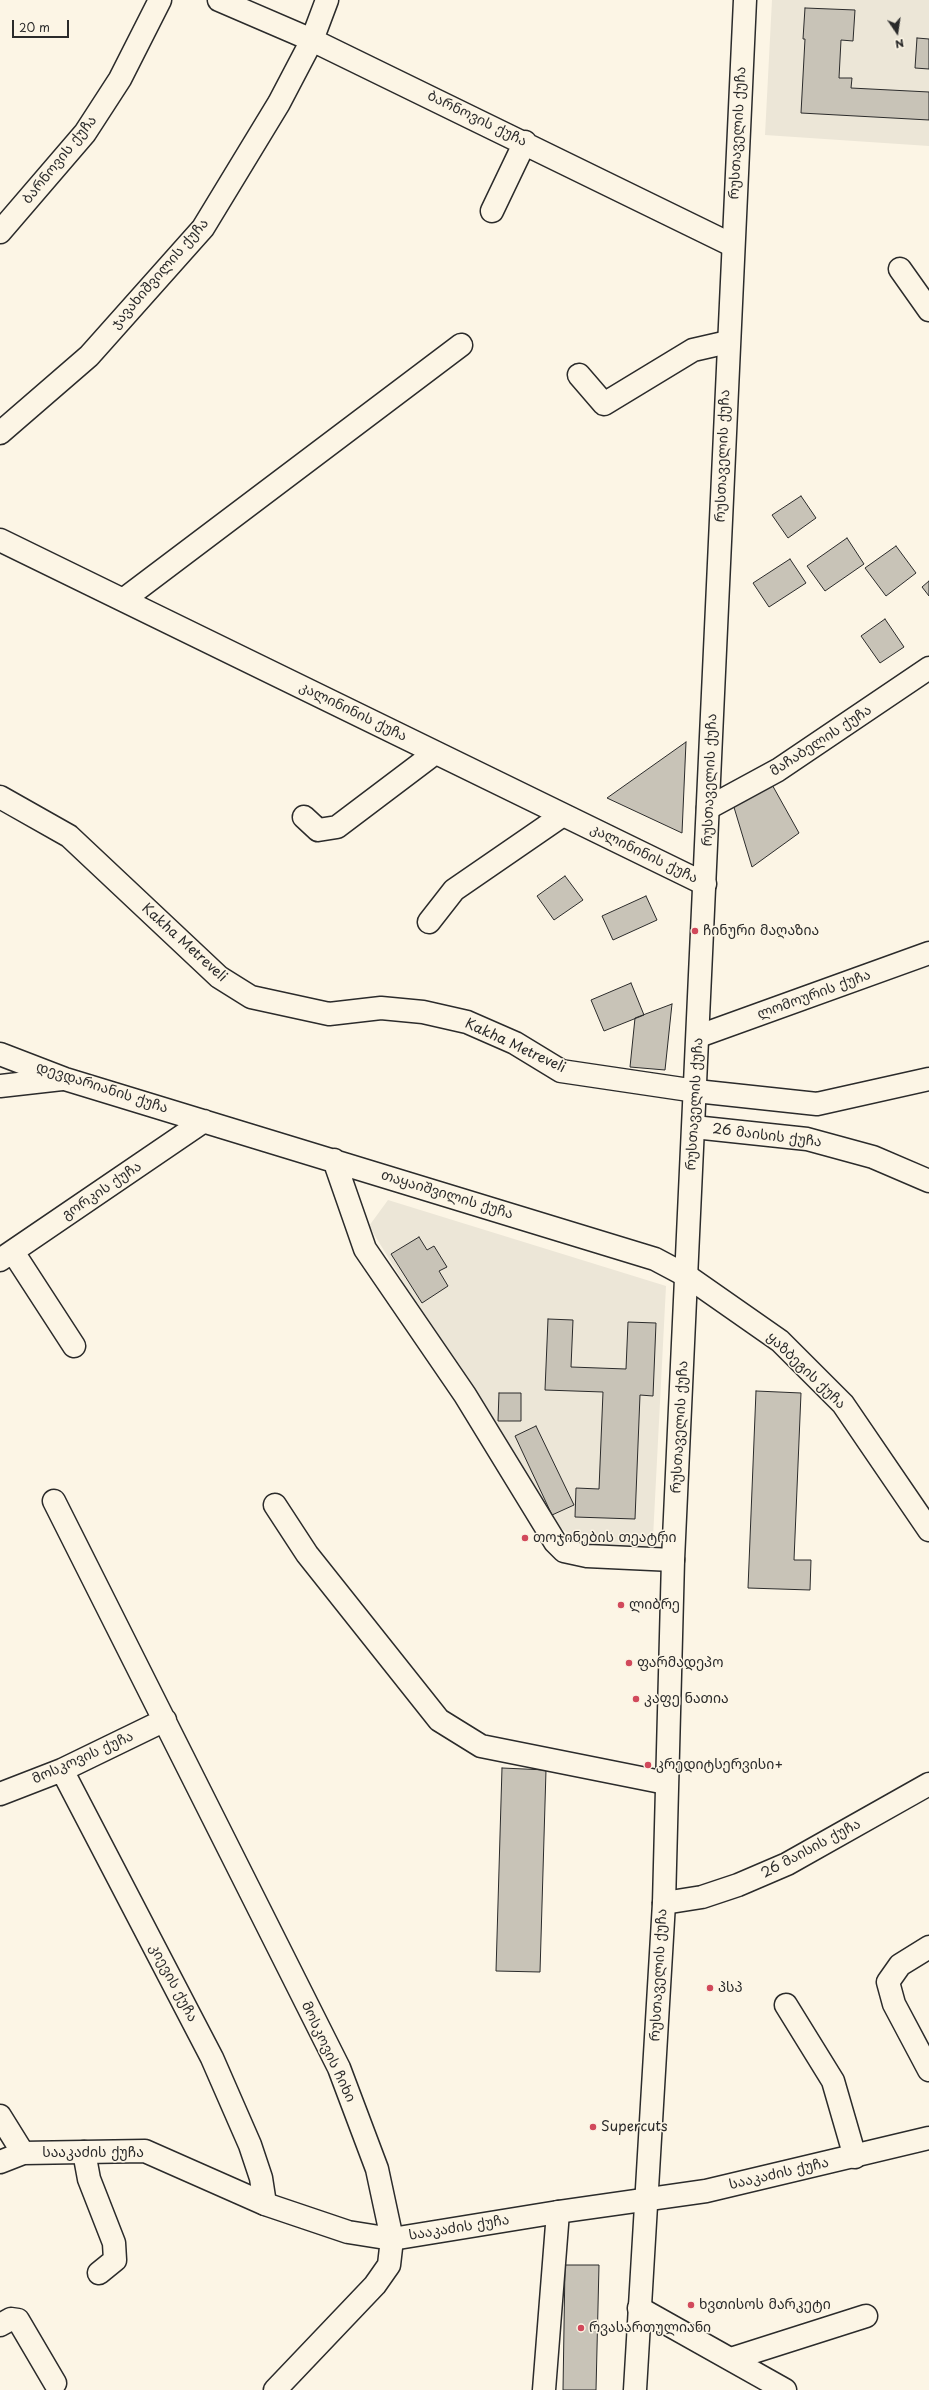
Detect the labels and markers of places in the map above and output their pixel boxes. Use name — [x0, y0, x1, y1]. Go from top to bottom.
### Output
place label: ჩინური მაღაზია — [703, 923, 819, 939]
marker: ჩინური მაღაზია — [690, 926, 700, 936]
place label: თოჯინების თეატრი — [533, 1530, 677, 1546]
marker: თოჯინების თეატრი — [520, 1533, 530, 1543]
place label: ლიბრე — [629, 1597, 680, 1613]
marker: ლიბრე — [616, 1600, 626, 1610]
place label: ფარმადეპო — [637, 1655, 723, 1671]
marker: ფარმადეპო — [624, 1658, 634, 1668]
place label: კაფე ნათია — [644, 1691, 729, 1707]
marker: კაფე ნათია — [631, 1694, 641, 1704]
place label: კრედიტსერვისი+ — [656, 1757, 783, 1773]
marker: კრედიტსერვისი+ — [643, 1760, 653, 1770]
place label: პსპ — [718, 1980, 743, 1996]
marker: პსპ — [705, 1983, 715, 1993]
place label: Supercuts — [601, 2119, 668, 2135]
marker: Supercuts — [588, 2122, 598, 2132]
place label: ხვთისოს მარკეტი — [699, 2297, 831, 2313]
marker: ხვთისოს მარკეტი — [686, 2300, 696, 2310]
place label: რვასართულიანი — [589, 2320, 711, 2336]
marker: რვასართულიანი — [576, 2323, 586, 2333]

